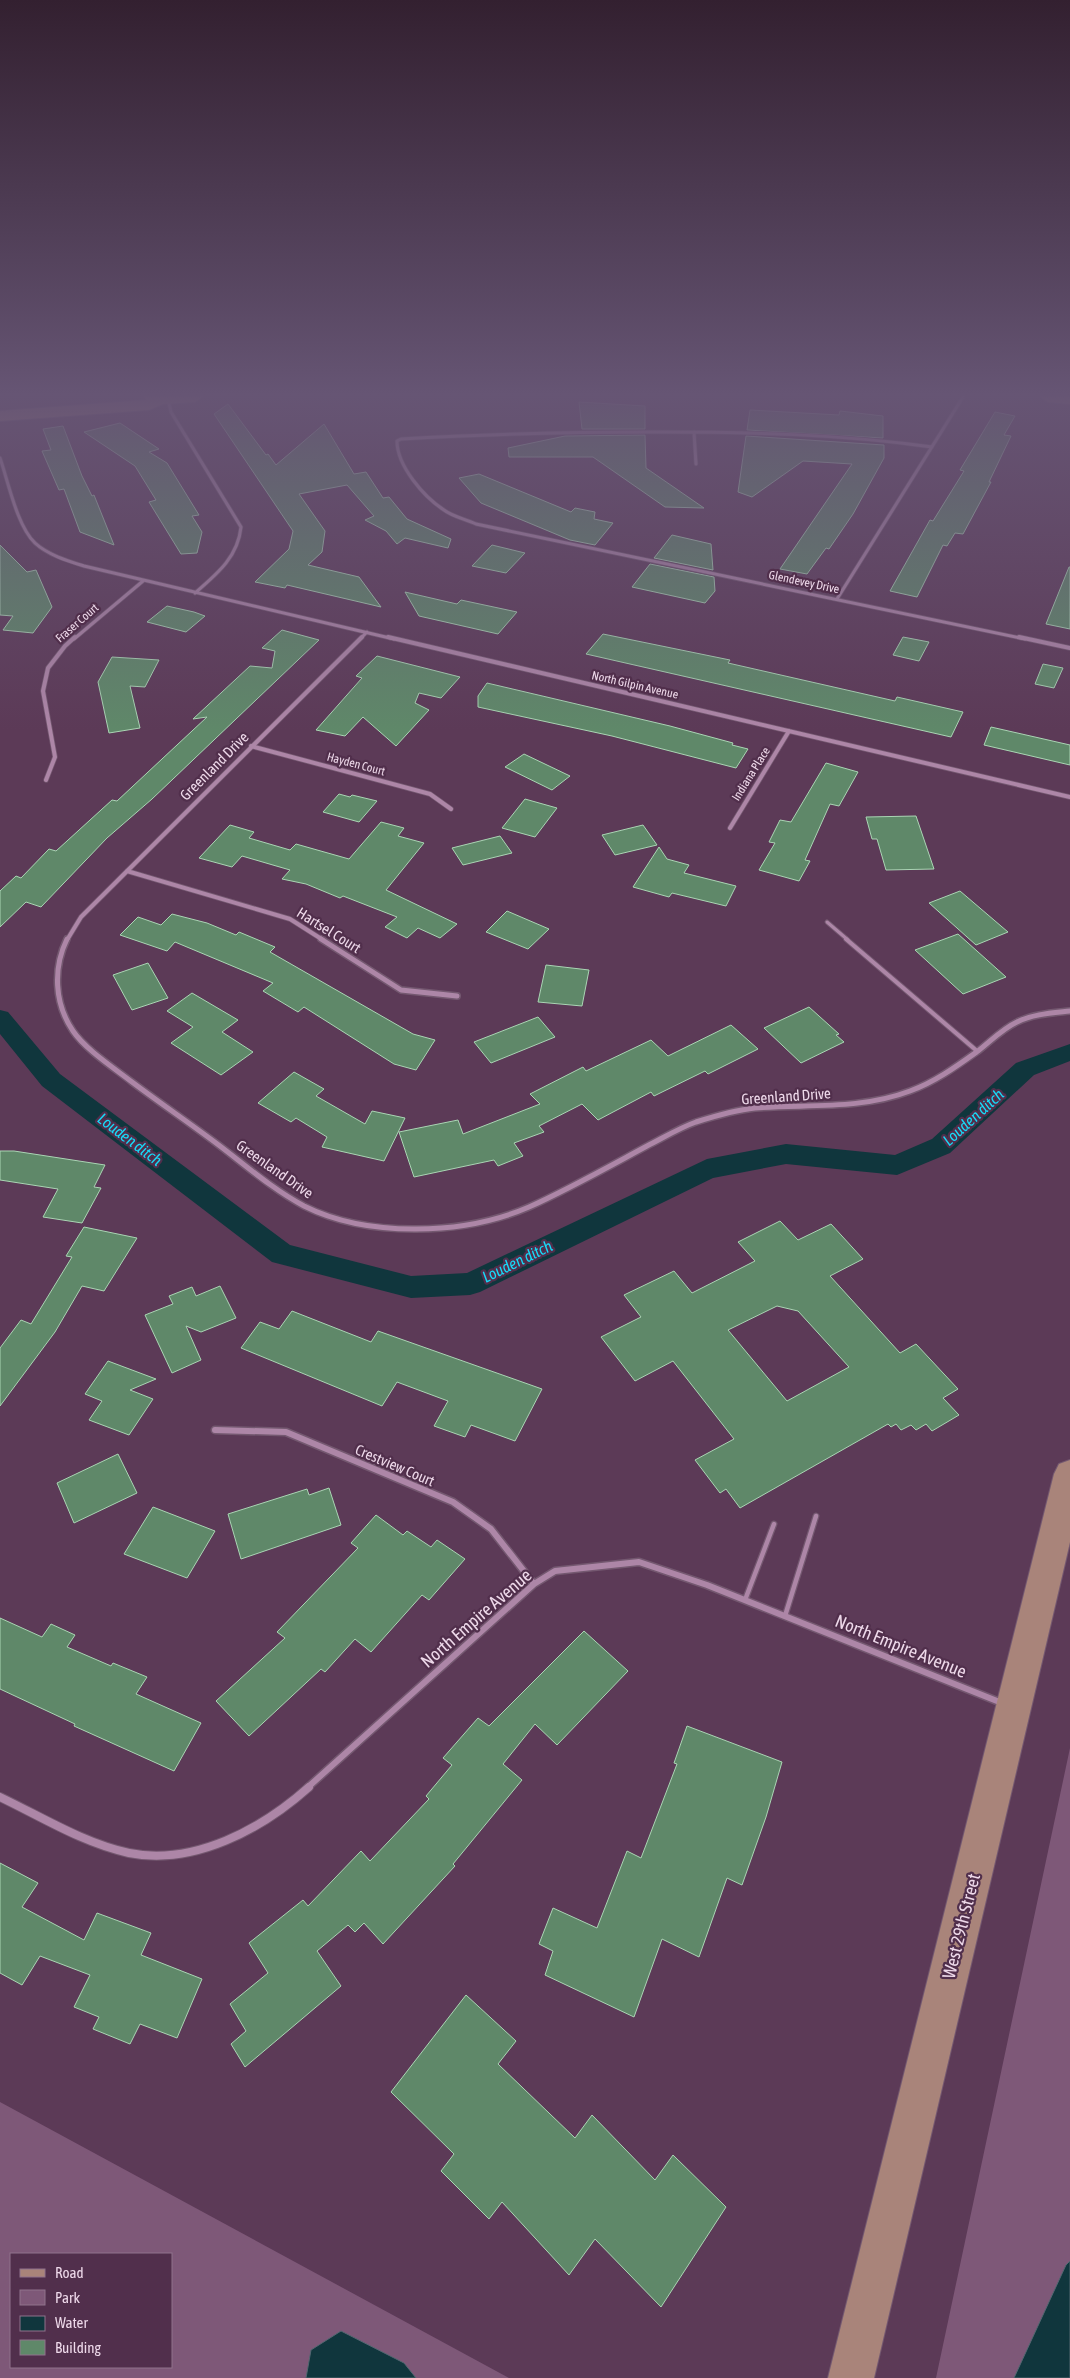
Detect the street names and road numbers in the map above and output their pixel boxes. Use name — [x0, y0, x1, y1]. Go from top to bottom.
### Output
street label: Glendevey Drive — [767, 568, 841, 596]
street label: Fraser Court — [53, 600, 102, 645]
street label: North Gilpin Avenue — [590, 668, 680, 702]
street label: Greenland Drive — [176, 728, 252, 804]
street label: Indiana Place — [729, 745, 773, 803]
street label: Hayden Court — [325, 750, 387, 779]
street label: Hartsel Court — [294, 904, 364, 956]
street label: Greenland Drive — [741, 1084, 832, 1108]
street label: Greenland Drive — [233, 1136, 317, 1202]
street label: Crestview Court — [353, 1441, 437, 1489]
street label: North Empire Avenue — [416, 1564, 536, 1672]
street label: North Empire Avenue — [832, 1610, 970, 1682]
street label: West 29th Street — [938, 1871, 984, 1981]

